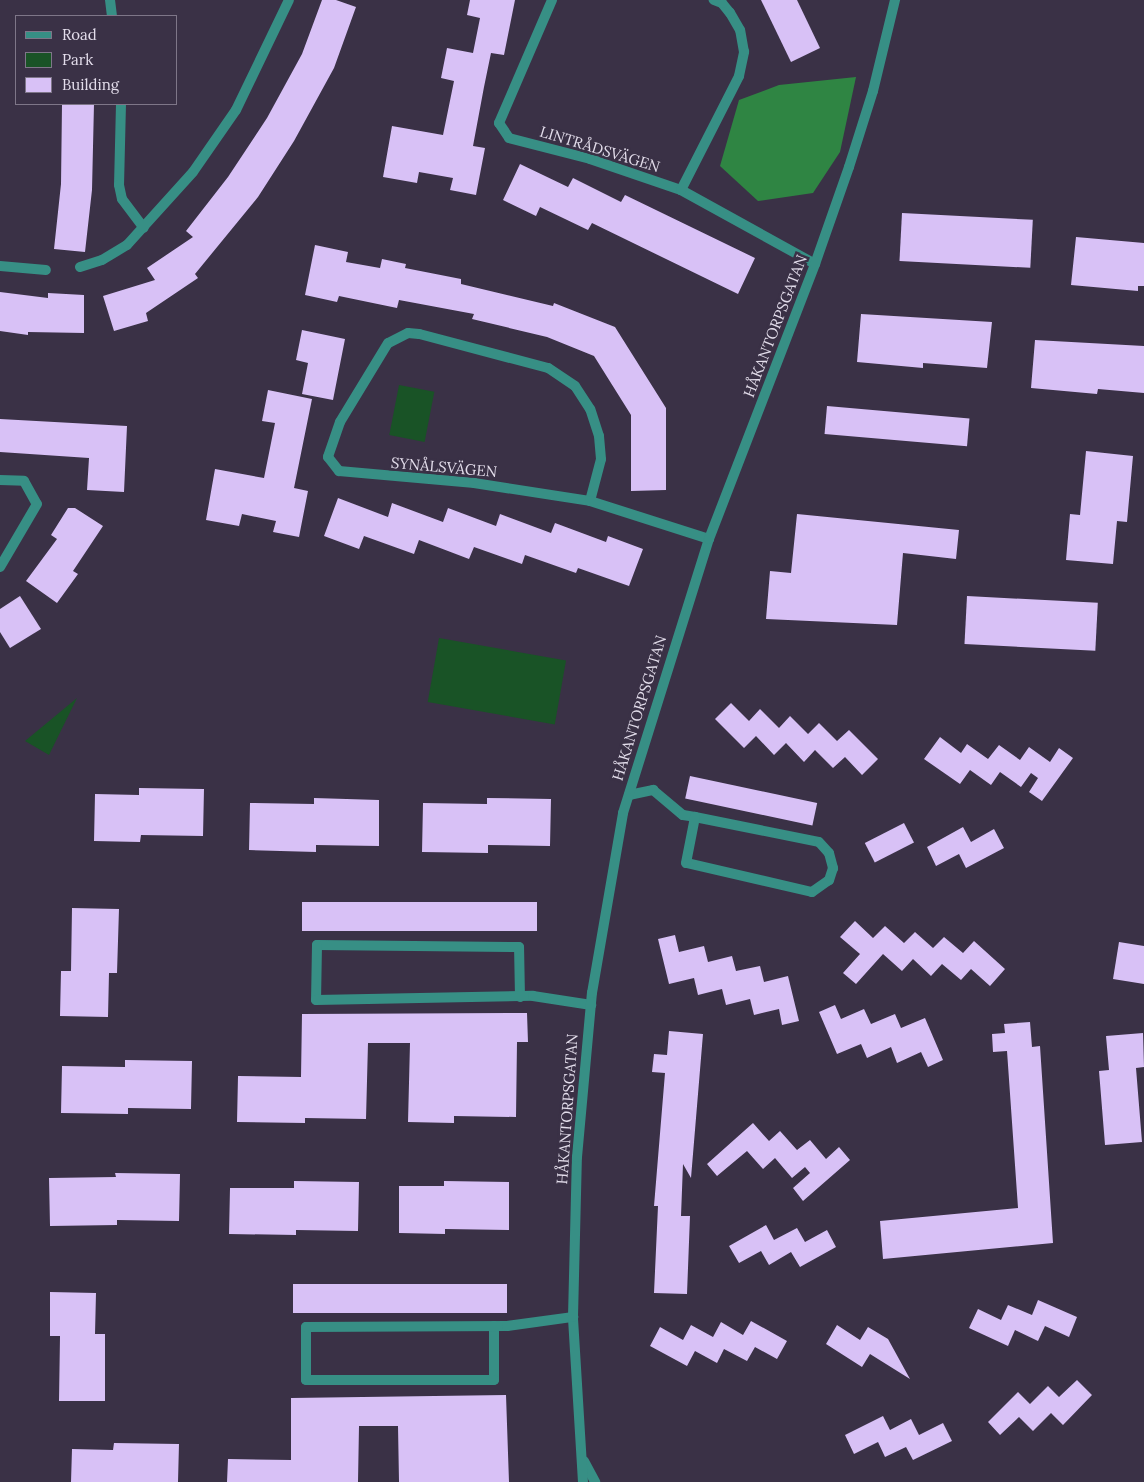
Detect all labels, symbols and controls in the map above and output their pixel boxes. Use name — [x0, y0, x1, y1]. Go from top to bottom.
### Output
legend — [15, 15, 178, 105]
text: Road — [62, 25, 97, 44]
text: Park — [62, 50, 93, 69]
text: Building — [62, 75, 119, 94]
street label: LINTRÅDSVÄGEN — [538, 122, 662, 176]
street label: HÅKANTORPSGATAN — [740, 252, 810, 400]
street label: SYNÅLSVÄGEN — [390, 453, 498, 481]
street label: HÅKANTORPSGATAN — [608, 633, 670, 783]
street label: HÅKANTORPSGATAN — [553, 1033, 581, 1185]

